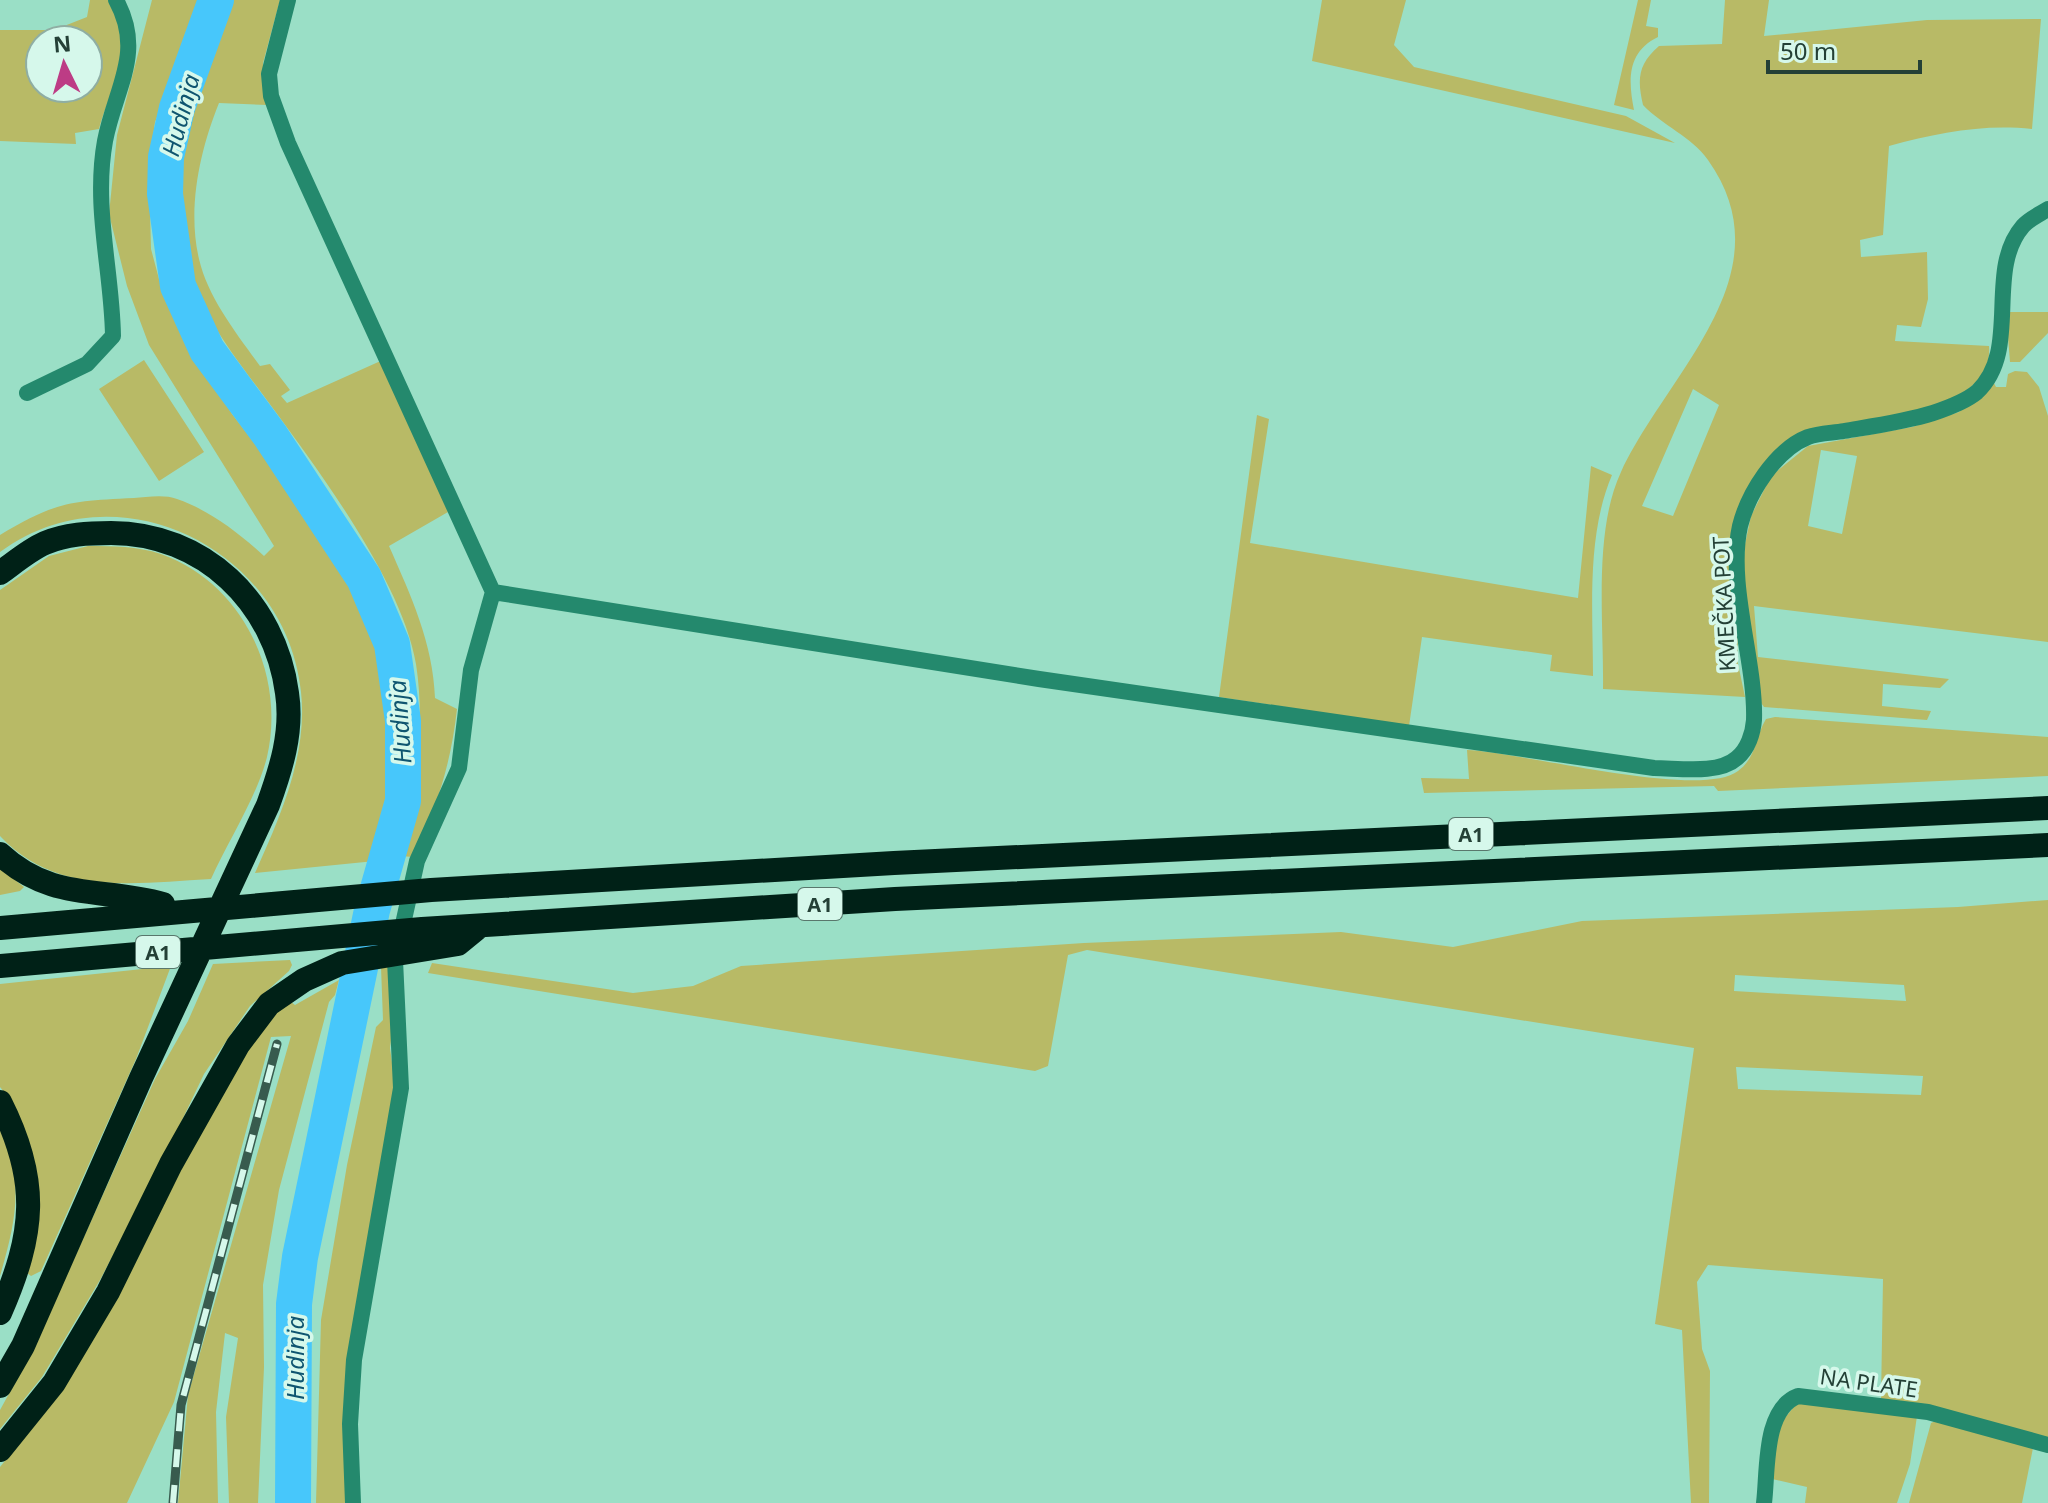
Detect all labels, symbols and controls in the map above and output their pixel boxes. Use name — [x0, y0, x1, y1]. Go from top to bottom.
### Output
north arrow — [24, 24, 104, 104]
scale bar — [1768, 24, 1920, 74]
text: N — [52, 27, 72, 59]
text: 50 m — [1780, 34, 1836, 67]
water label: Hudinja — [153, 70, 207, 160]
street label: KMEČKA POT — [1704, 536, 1742, 672]
water label: Hudinja — [380, 679, 418, 765]
road number: A1 — [1449, 818, 1493, 850]
road number: A1 — [798, 888, 842, 920]
road number: A1 — [136, 936, 180, 968]
water label: Hudinja — [278, 1316, 311, 1400]
street label: NA PLATE — [1818, 1360, 1920, 1404]

